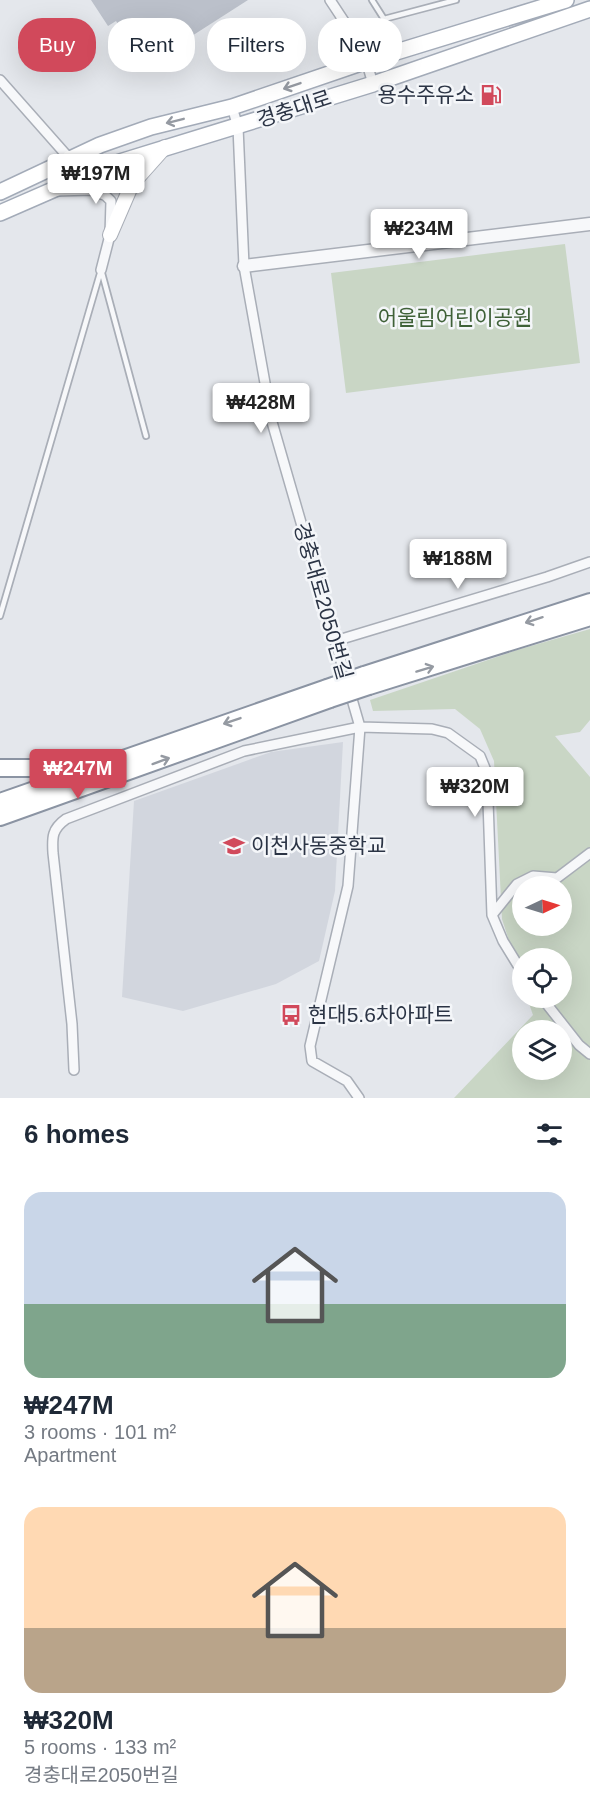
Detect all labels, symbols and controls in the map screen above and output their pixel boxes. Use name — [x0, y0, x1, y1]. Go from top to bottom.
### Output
chip: Buy — [18, 18, 96, 72]
chip: Rent — [108, 18, 195, 72]
chip: Filters — [207, 18, 306, 72]
chip: New — [318, 18, 402, 72]
one-way arrow — [283, 82, 302, 93]
place label: 용수주유소 — [377, 83, 474, 106]
fuel station icon: 용수주유소 — [479, 83, 503, 107]
street label: 경충대로 — [254, 86, 334, 131]
one-way arrow — [166, 115, 185, 127]
pin: ₩197M — [54, 154, 138, 205]
text: ₩197M — [62, 162, 130, 184]
pin: ₩234M — [377, 209, 461, 260]
text: ₩234M — [385, 217, 453, 239]
park label: 어울림어린이공원 — [378, 306, 532, 329]
pin: ₩428M — [219, 383, 303, 434]
text: ₩428M — [227, 391, 295, 413]
street label: 경충대로2050번길 — [290, 520, 357, 682]
pin: ₩188M — [416, 539, 500, 590]
text: ₩188M — [424, 547, 492, 569]
one-way arrow — [525, 615, 544, 626]
one-way arrow — [415, 663, 434, 674]
one-way arrow — [223, 716, 242, 727]
pin: ₩247M — [36, 749, 120, 800]
one-way arrow — [151, 754, 170, 765]
text: ₩247M — [44, 757, 112, 779]
pin: ₩320M — [433, 767, 517, 818]
text: ₩320M — [441, 775, 509, 797]
school or university icon: 이천사동중학교 — [222, 834, 246, 858]
place label: 이천사동중학교 — [251, 834, 386, 857]
north arrow — [512, 876, 572, 936]
map controls — [512, 876, 572, 1080]
button: locate — [512, 948, 572, 1008]
bus stop icon: 현대5.6차아파트 — [279, 1003, 303, 1027]
place label: 현대5.6차아파트 — [308, 1003, 453, 1026]
button: layers — [512, 1020, 572, 1080]
icon: filters — [533, 1118, 566, 1151]
text: 6 homes — [24, 1119, 130, 1149]
icon: home — [241, 1231, 349, 1339]
text: ₩247M — [24, 1390, 114, 1420]
text: 3 rooms · 101 m² — [24, 1421, 176, 1443]
text: Apartment — [24, 1444, 116, 1466]
icon: home — [241, 1546, 349, 1654]
text: ₩320M — [24, 1705, 114, 1735]
text: 5 rooms · 133 m² — [24, 1736, 176, 1758]
text: 경충대로2050번길 — [24, 1764, 179, 1786]

